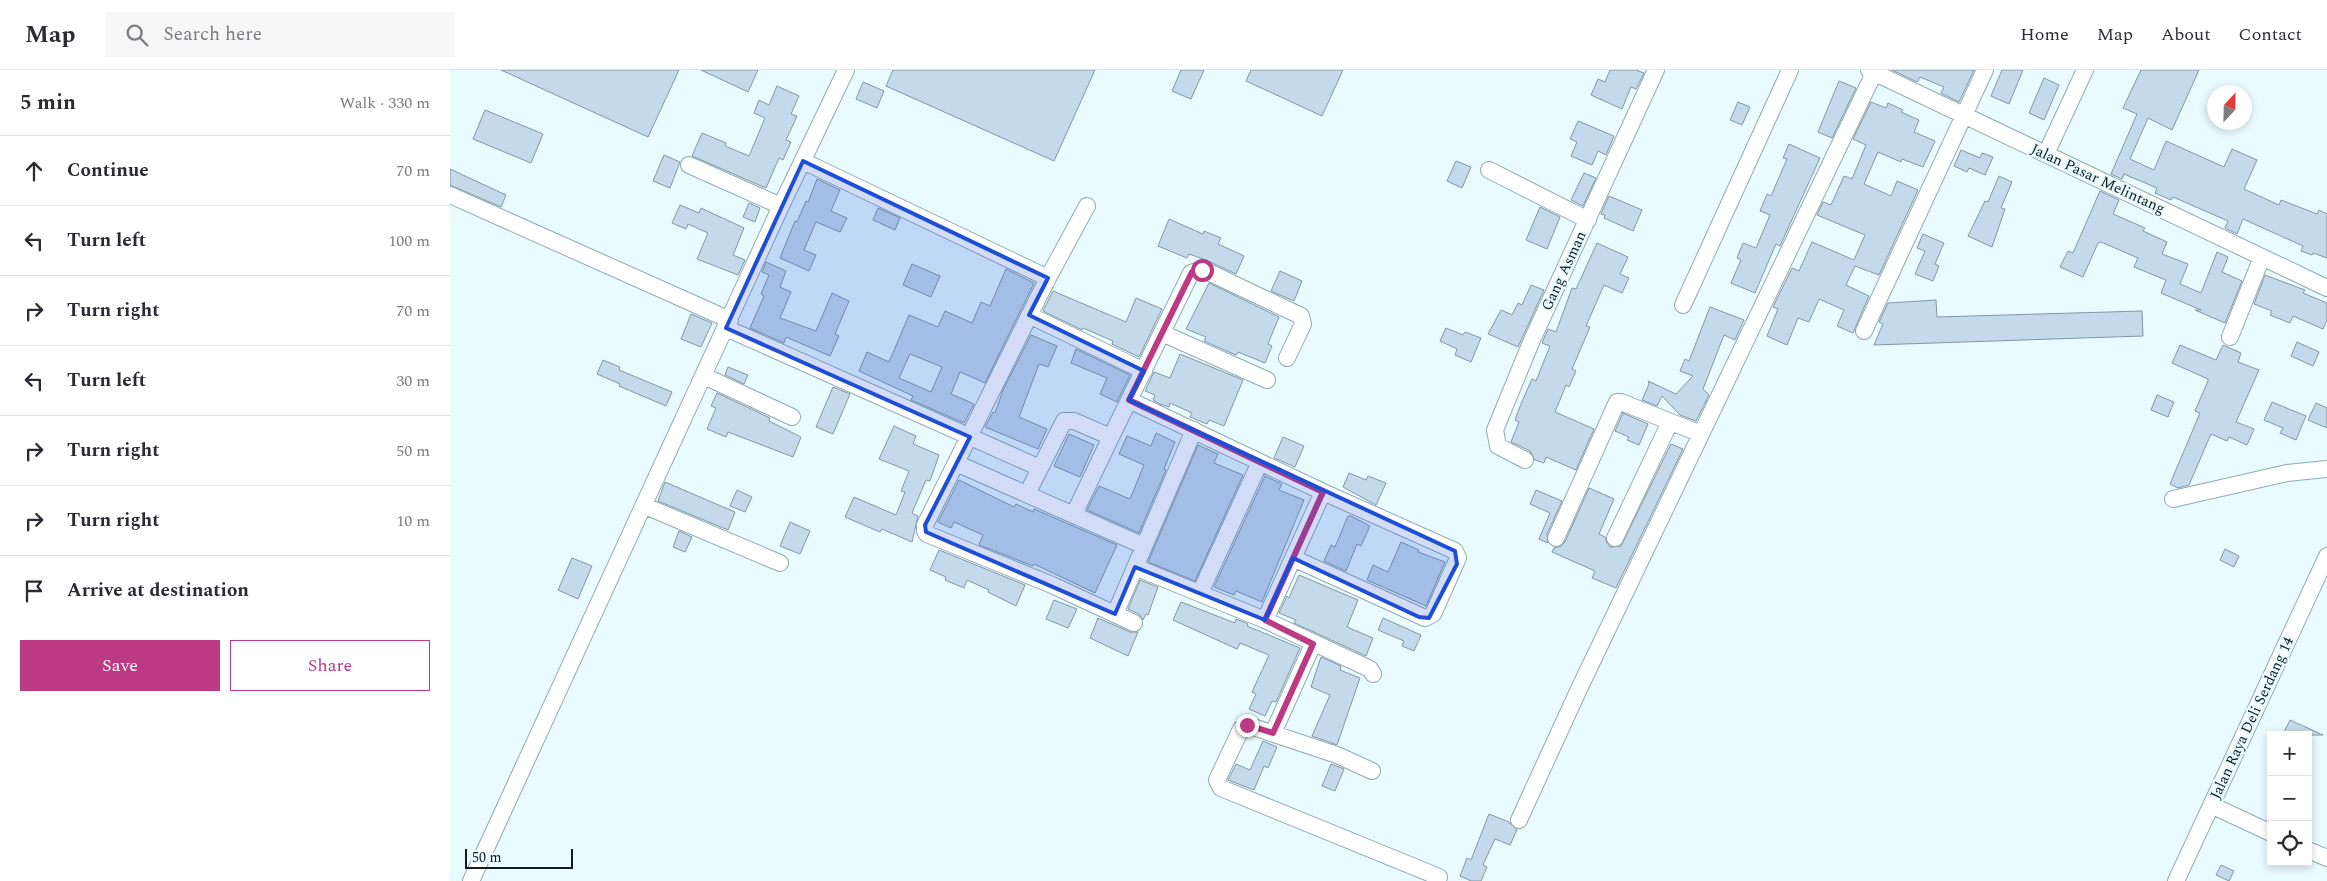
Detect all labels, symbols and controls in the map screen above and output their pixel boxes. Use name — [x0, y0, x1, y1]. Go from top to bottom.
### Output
search box — [105, 12, 455, 57]
text: Map — [25, 17, 75, 53]
text: Search here — [163, 20, 262, 49]
icon: search — [123, 21, 151, 49]
text: Home — [2020, 21, 2069, 48]
text: Map — [2097, 21, 2133, 48]
text: About — [2161, 21, 2211, 48]
text: Contact — [2239, 21, 2302, 48]
north arrow — [2207, 85, 2252, 130]
text: 5 min — [20, 87, 76, 119]
text: Walk · 330 m — [339, 91, 430, 115]
street label: Jalan Pasar Melintang — [2027, 138, 2169, 220]
text: Continue — [67, 156, 149, 185]
icon: ahead — [20, 157, 48, 185]
text: 70 m — [396, 159, 430, 183]
text: Turn left — [67, 226, 146, 255]
icon: left — [20, 227, 48, 255]
street label: Gang Asman — [1535, 227, 1593, 315]
text: 100 m — [388, 229, 430, 253]
route start — [1191, 259, 1214, 282]
text: Turn right — [67, 296, 160, 325]
icon: right — [20, 297, 48, 325]
text: 70 m — [396, 299, 430, 323]
text: Turn left — [67, 366, 146, 395]
icon: left — [20, 367, 48, 395]
text: 30 m — [396, 369, 430, 393]
text: Turn right — [67, 436, 160, 465]
icon: right — [20, 437, 48, 465]
text: 50 m — [396, 439, 430, 463]
text: Turn right — [67, 506, 160, 535]
icon: right — [20, 507, 48, 535]
text: 10 m — [396, 509, 430, 533]
text: Arrive at destination — [67, 576, 249, 605]
icon: arrive — [20, 577, 48, 605]
street label: Jalan Raya Deli Serdang 14 — [2204, 632, 2300, 803]
button: Save — [20, 640, 220, 691]
button: Share — [230, 640, 430, 691]
route end — [1236, 714, 1259, 737]
map controls — [2267, 731, 2312, 866]
button: + — [2267, 731, 2312, 776]
button: − — [2267, 776, 2312, 821]
button: locate — [2267, 821, 2312, 866]
scale bar — [465, 846, 572, 869]
text: 50 m — [472, 847, 502, 868]

